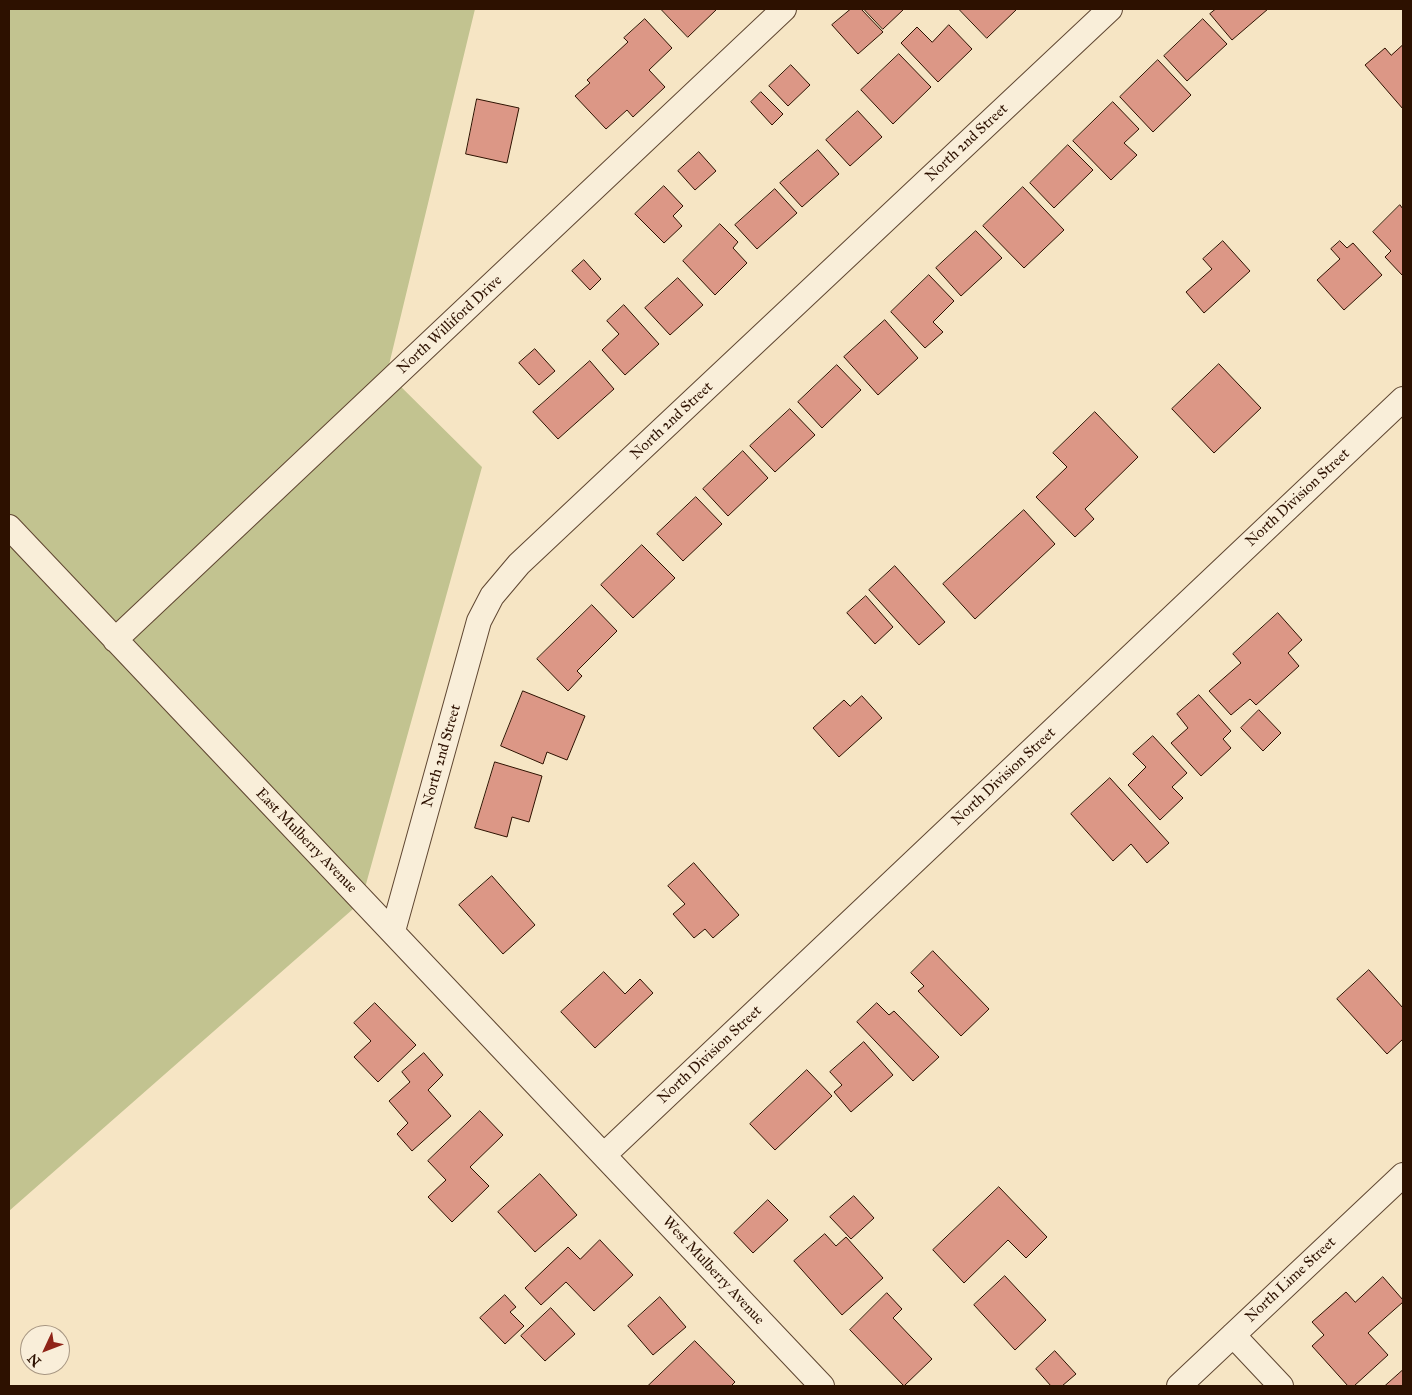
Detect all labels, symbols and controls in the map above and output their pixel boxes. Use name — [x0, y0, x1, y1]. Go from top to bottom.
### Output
street label: North 2nd Street — [922, 100, 1012, 186]
street label: North Williford Drive — [394, 272, 506, 378]
street label: North 2nd Street — [627, 378, 717, 464]
street label: North Division Street — [1242, 445, 1354, 551]
street label: North 2nd Street — [419, 703, 465, 809]
street label: North Division Street — [948, 724, 1060, 830]
street label: East Mulberry Avenue — [251, 785, 361, 897]
street label: North Division Street — [654, 1002, 766, 1108]
street label: West Mulberry Avenue — [658, 1213, 768, 1329]
street label: North Lime Street — [1242, 1233, 1340, 1327]
north arrow — [20, 1325, 70, 1375]
text: N — [24, 1350, 45, 1370]

